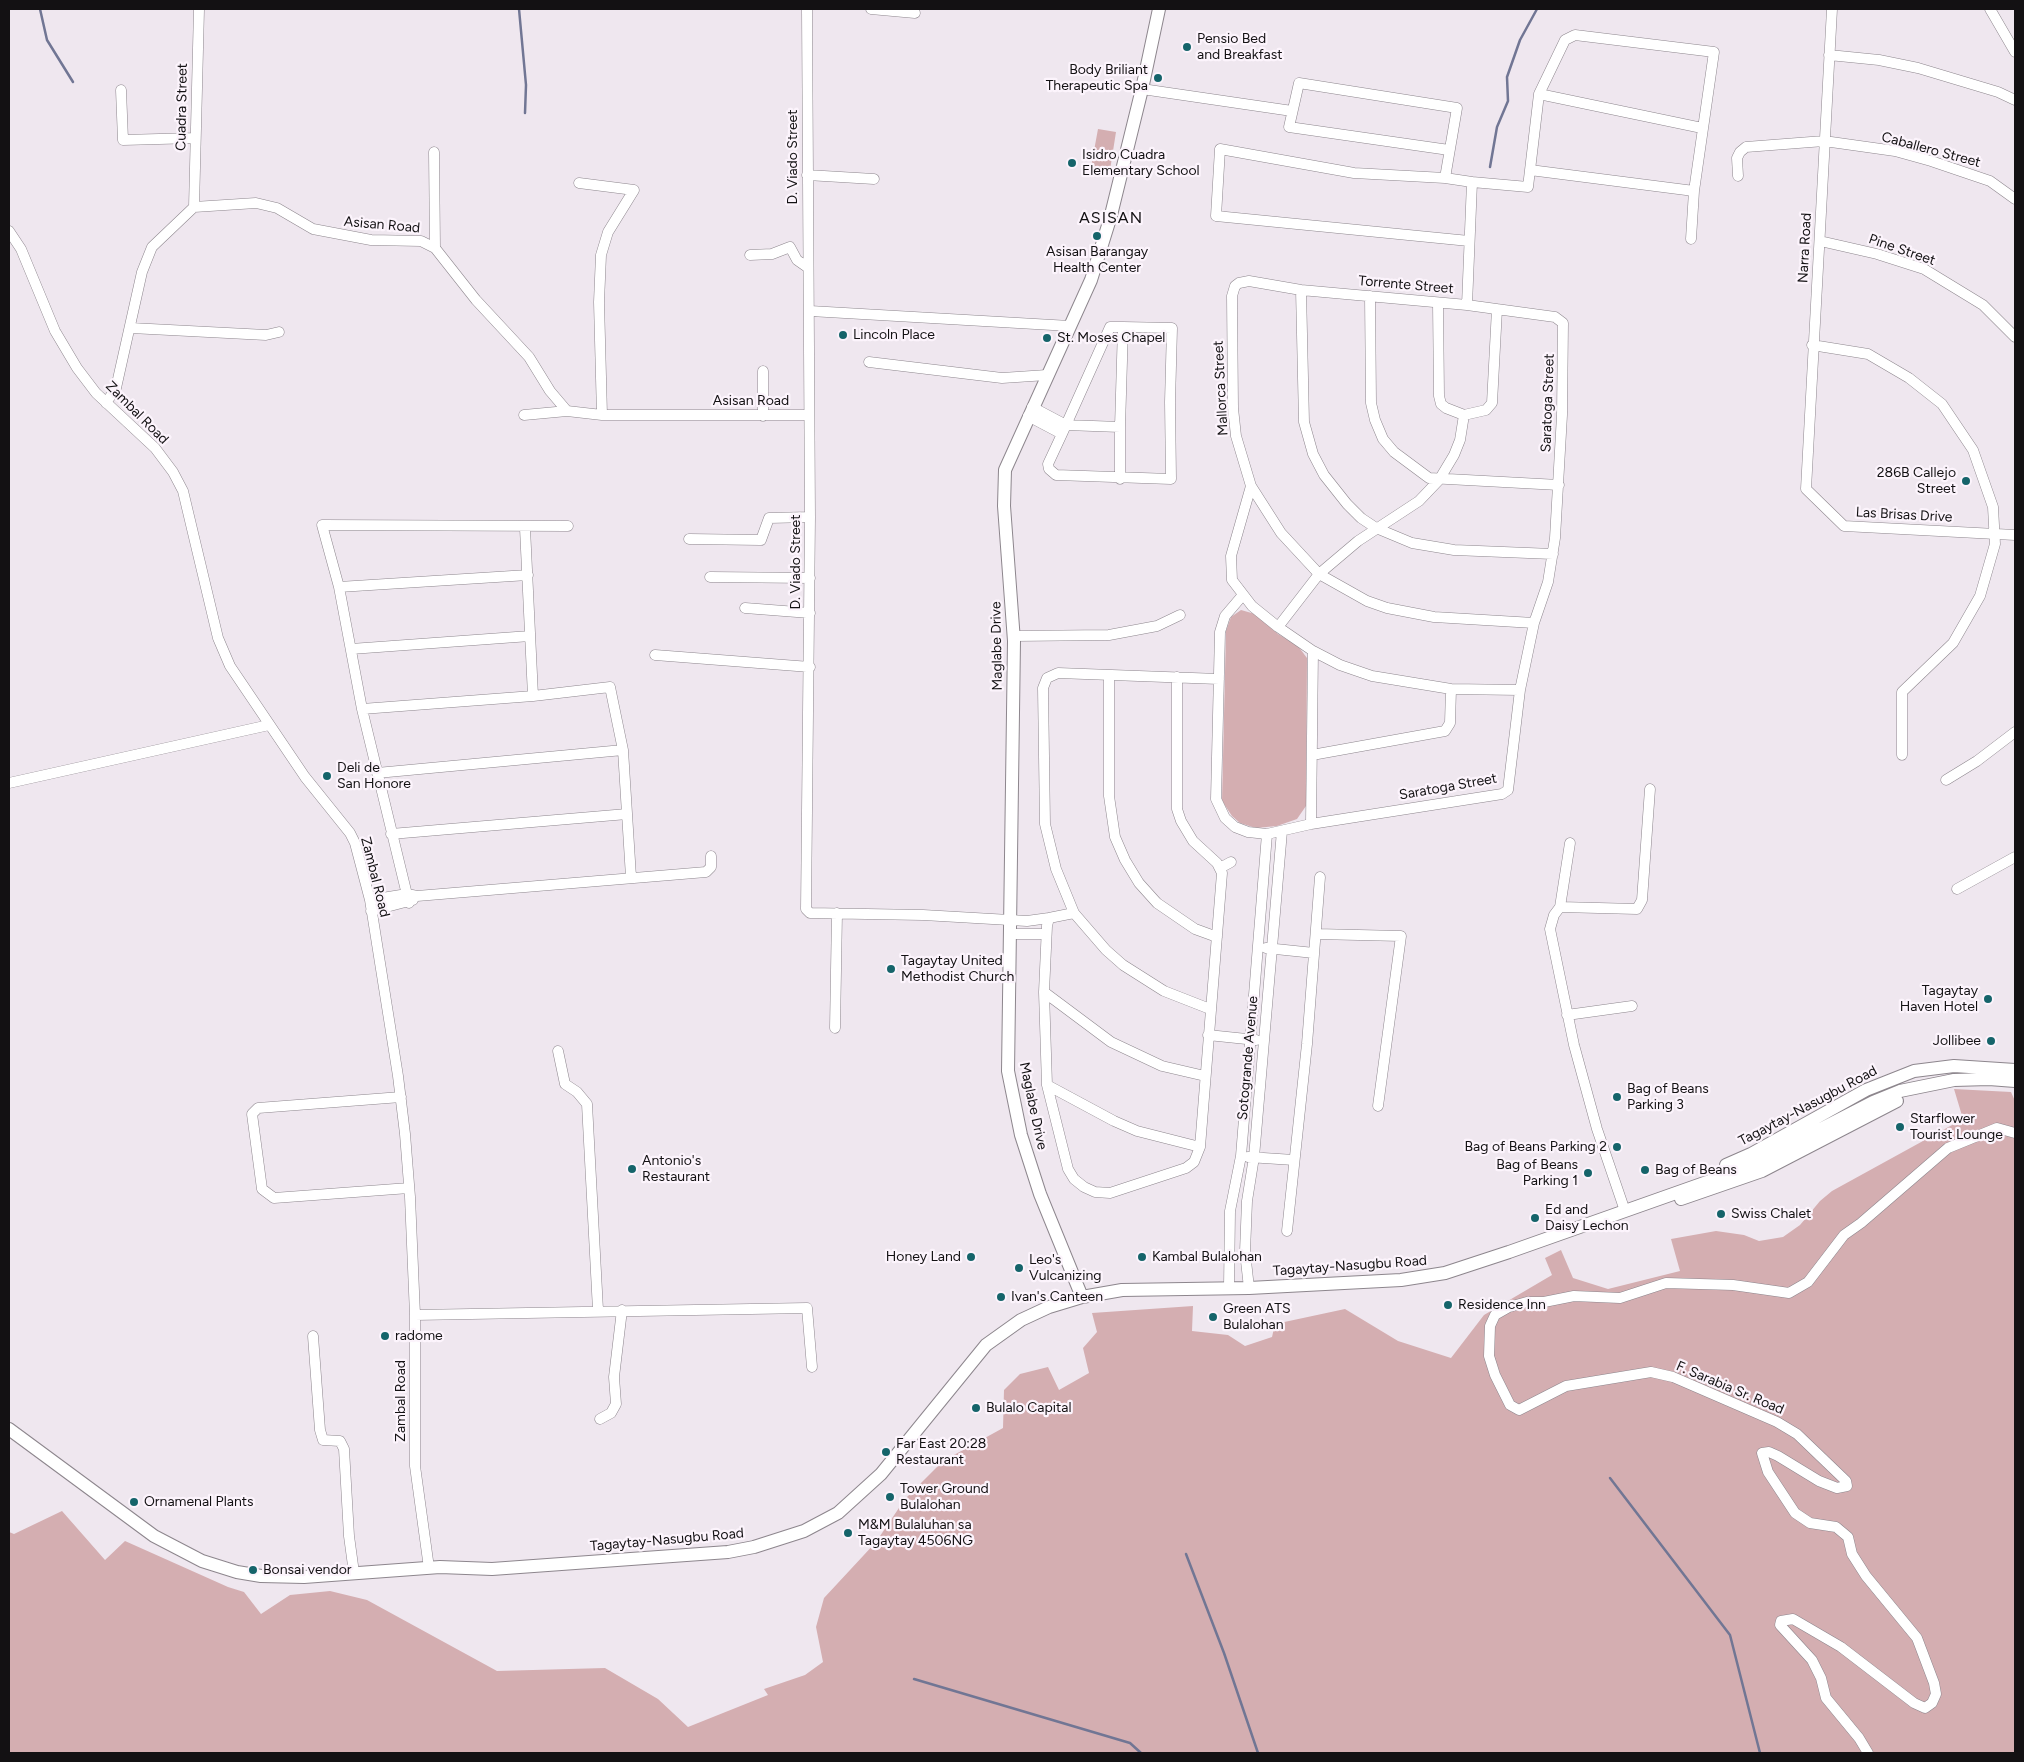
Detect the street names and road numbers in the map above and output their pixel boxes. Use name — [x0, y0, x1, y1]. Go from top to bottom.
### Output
street label: Cuadra Street — [173, 63, 191, 151]
street label: D. Viado Street — [785, 109, 801, 205]
street label: Caballero Street — [1880, 129, 1982, 171]
street label: Narra Road — [1795, 212, 1815, 284]
street label: Asisan Road — [343, 213, 421, 237]
street label: Pine Street — [1866, 231, 1938, 269]
street label: Torrente Street — [1358, 272, 1454, 298]
street label: Mallorca Street — [1210, 340, 1232, 436]
street label: Saratoga Street — [1538, 353, 1558, 453]
street label: Zambal Road — [102, 378, 172, 448]
street label: Asisan Road — [713, 393, 789, 409]
street label: Las Brisas Drive — [1855, 504, 1953, 526]
street label: D. Viado Street — [788, 514, 804, 610]
street label: Maglabe Drive — [988, 601, 1006, 691]
street label: Saratoga Street — [1398, 770, 1498, 804]
street label: Zambal Road — [357, 835, 393, 919]
street label: Sotogrande Avenue — [1234, 995, 1262, 1121]
street label: Maglabe Drive — [1016, 1061, 1050, 1151]
street label: Tagaytay-Nasugbu Road — [1736, 1062, 1880, 1150]
street label: Tagaytay-Nasugbu Road — [1272, 1252, 1428, 1280]
street label: F. Sarabia Sr. Road — [1674, 1358, 1786, 1418]
street label: Zambal Road — [393, 1360, 409, 1442]
street label: Tagaytay-Nasugbu Road — [589, 1525, 745, 1555]

